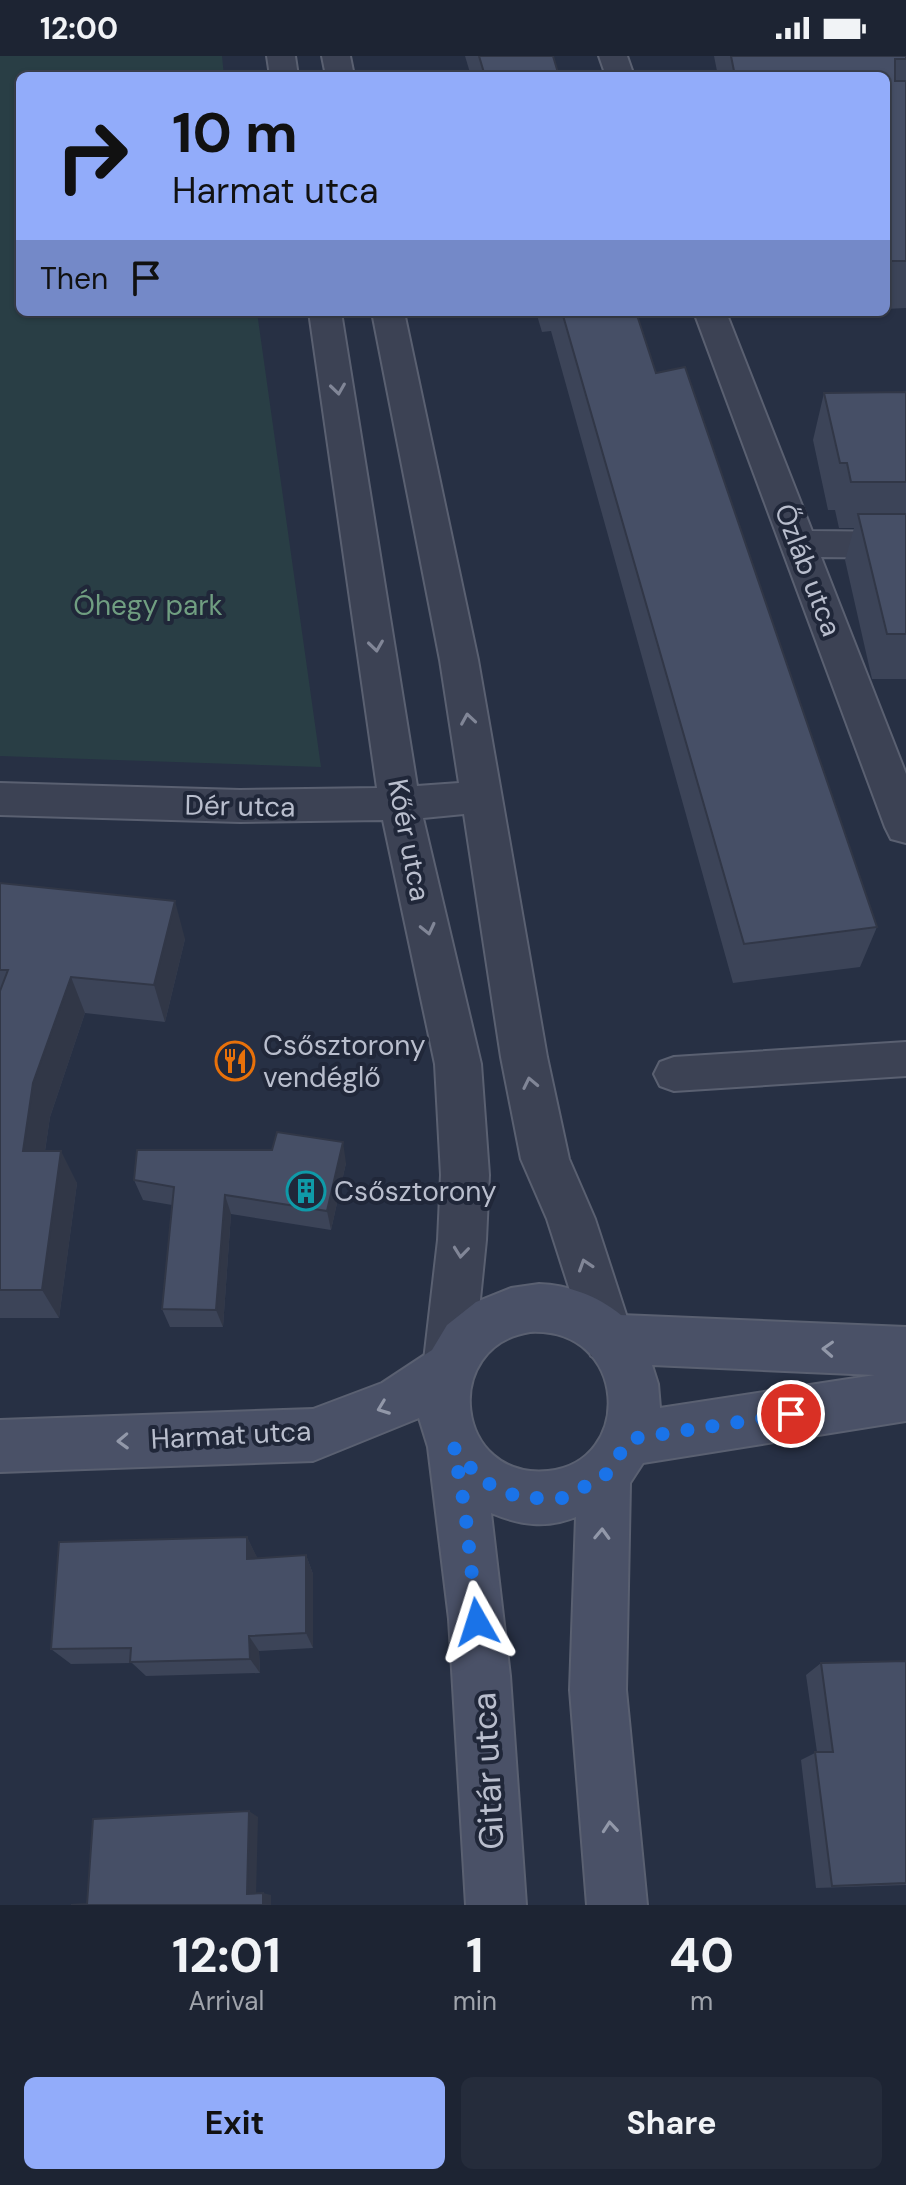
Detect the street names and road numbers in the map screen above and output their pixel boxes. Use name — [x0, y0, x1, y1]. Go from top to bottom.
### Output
street label: Őzláb utca — [766, 499, 850, 641]
street label: Kőér utca — [379, 776, 439, 904]
street label: Dér utca — [184, 787, 296, 825]
street label: Harmat utca — [150, 1412, 312, 1458]
street label: Gitár utca — [461, 1691, 515, 1851]

